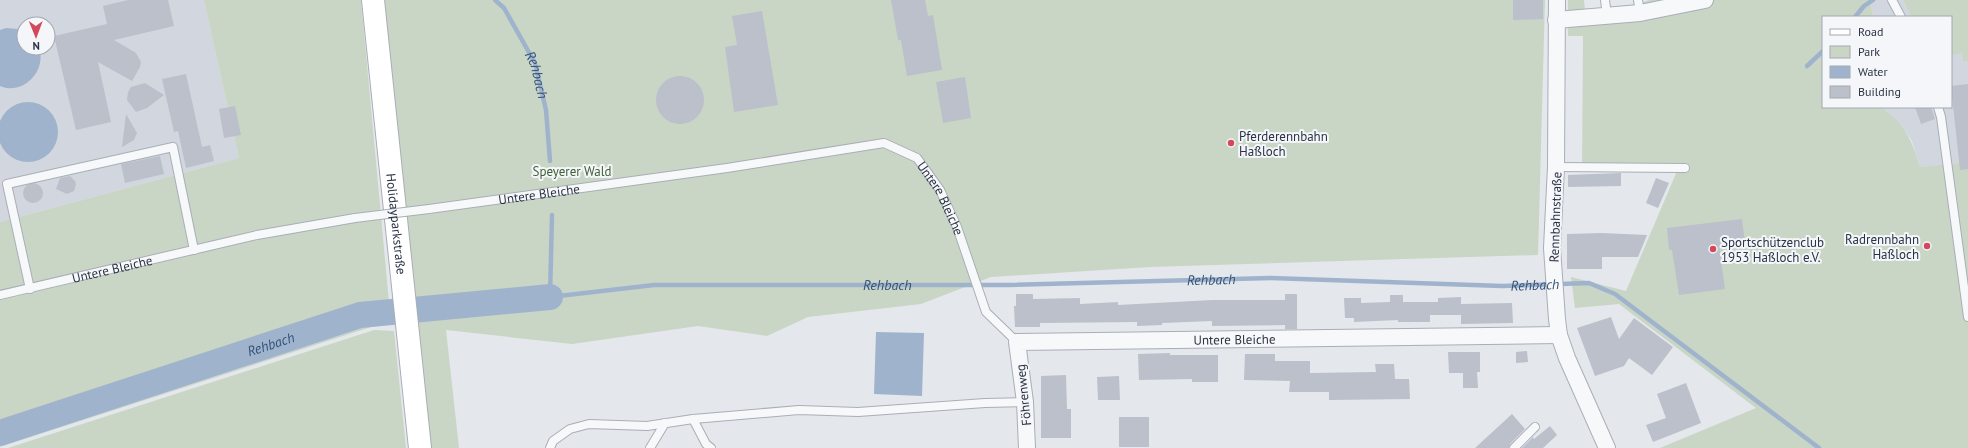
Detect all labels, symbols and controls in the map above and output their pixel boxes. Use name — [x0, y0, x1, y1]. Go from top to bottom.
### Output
north arrow — [16, 16, 56, 56]
legend — [1822, 16, 1952, 108]
text: Road — [1858, 24, 1883, 39]
text: N — [32, 39, 40, 53]
text: Park — [1858, 44, 1880, 59]
water label: Rehbach — [521, 48, 552, 100]
text: Water — [1858, 64, 1888, 79]
text: Building — [1858, 84, 1901, 99]
place label: Pferderennbahn Haßloch — [1239, 128, 1328, 160]
marker: Pferderennbahn Haßloch — [1226, 138, 1236, 148]
street label: Untere Bleiche — [913, 158, 967, 237]
park label: Speyerer Wald — [533, 163, 611, 180]
street label: Rennbahnstraße — [1545, 171, 1566, 263]
street label: Holidayparkstraße — [382, 172, 410, 275]
street label: Untere Bleiche — [497, 180, 581, 208]
place label: Radrennbahn Haßloch — [1845, 231, 1919, 263]
place label: Sportschützenclub 1953 Haßloch e.V. — [1721, 234, 1824, 266]
marker: Radrennbahn Haßloch — [1922, 241, 1932, 251]
marker: Sportschützenclub 1953 Haßloch e.V. — [1708, 244, 1718, 254]
street label: Untere Bleiche — [70, 252, 154, 287]
water label: Rehbach — [1187, 270, 1236, 289]
water label: Rehbach — [1510, 275, 1560, 295]
water label: Rehbach — [863, 276, 912, 294]
water label: Rehbach — [245, 328, 297, 360]
street label: Untere Bleiche — [1193, 331, 1276, 349]
street label: Föhrenweg — [1012, 363, 1035, 427]

